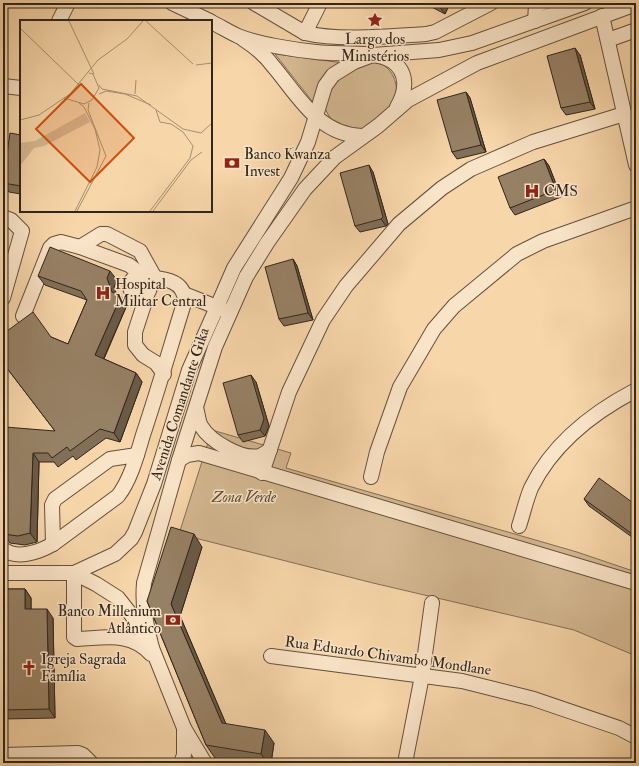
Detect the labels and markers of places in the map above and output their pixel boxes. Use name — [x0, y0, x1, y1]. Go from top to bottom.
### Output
place icon: Largo dos Ministérios — [366, 11, 384, 29]
place label: Largo dos Ministérios — [341, 30, 409, 66]
place label: Banco Kwanza Invest — [244, 145, 331, 181]
bank icon: Banco Kwanza Invest — [223, 154, 241, 172]
hospital icon: CMS — [523, 182, 541, 200]
place label: CMS — [544, 182, 578, 201]
place label: Hospital Militar Central — [115, 275, 207, 311]
hospital icon: Hospital Militar Central — [94, 284, 112, 302]
place label: Banco Millenium Atlântico — [57, 602, 161, 638]
bank icon: Banco Millenium Atlântico — [164, 611, 182, 629]
place label: Igreja Sagrada Família — [41, 650, 127, 686]
church icon: Igreja Sagrada Família — [20, 659, 38, 677]

